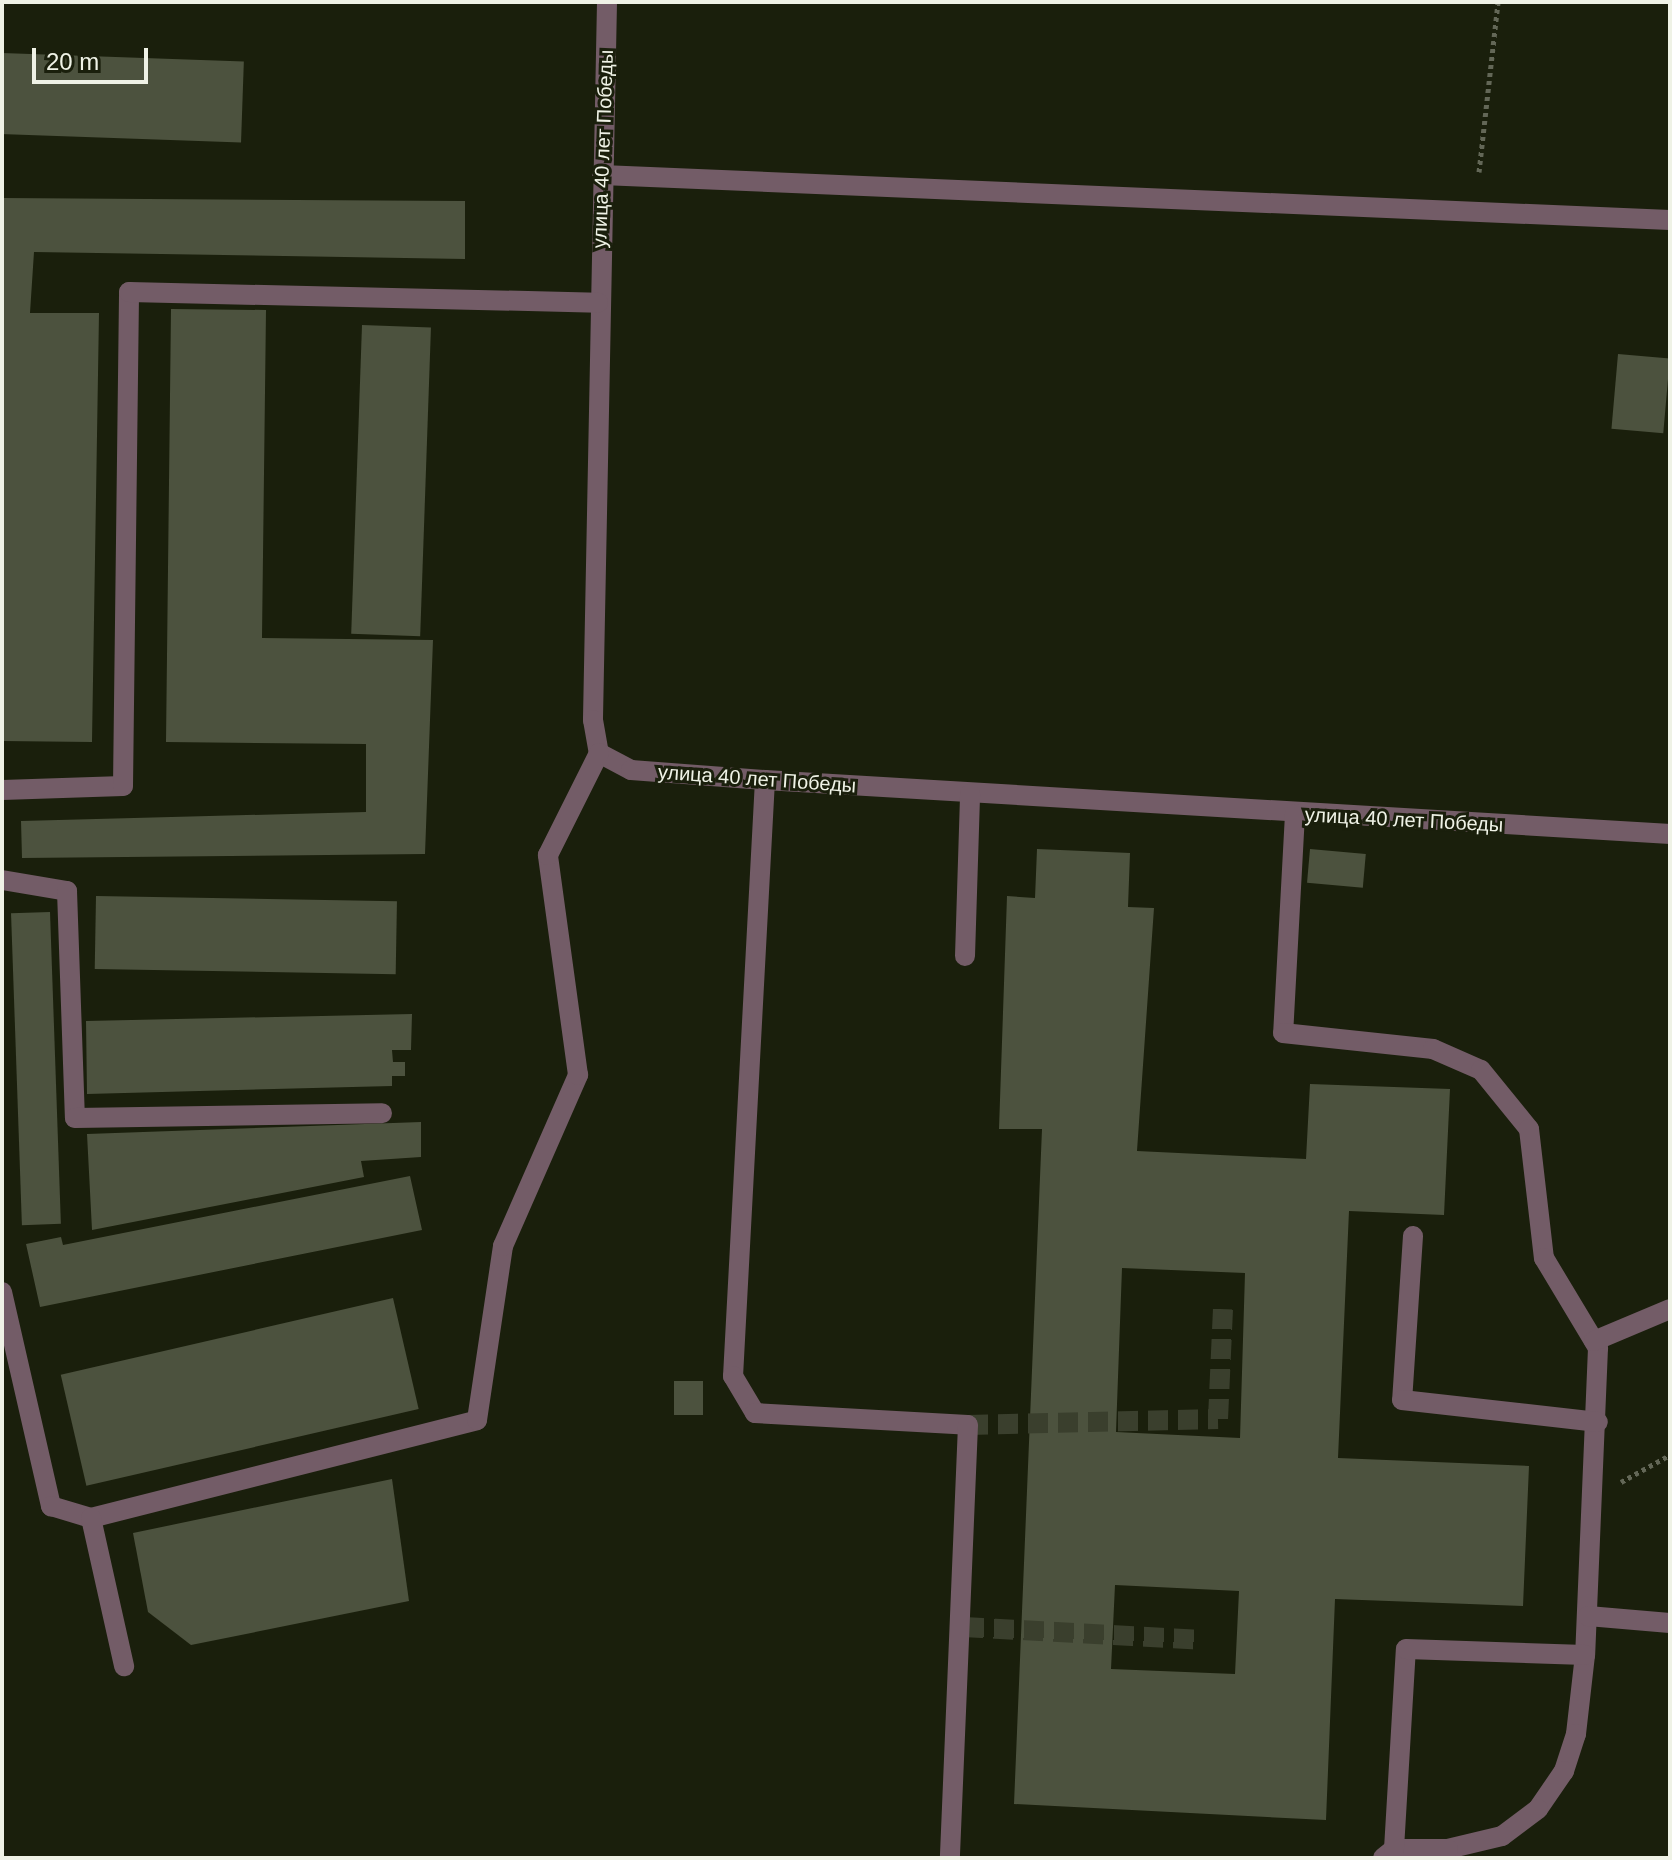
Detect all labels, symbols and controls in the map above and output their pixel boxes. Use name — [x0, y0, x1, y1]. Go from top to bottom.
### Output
scale bar — [36, 32, 152, 82]
text: 20 m — [46, 48, 99, 75]
street label: улица 40 лет Победы — [588, 49, 618, 249]
street label: улица 40 лет Победы — [657, 760, 857, 798]
street label: улица 40 лет Победы — [1304, 803, 1504, 837]

